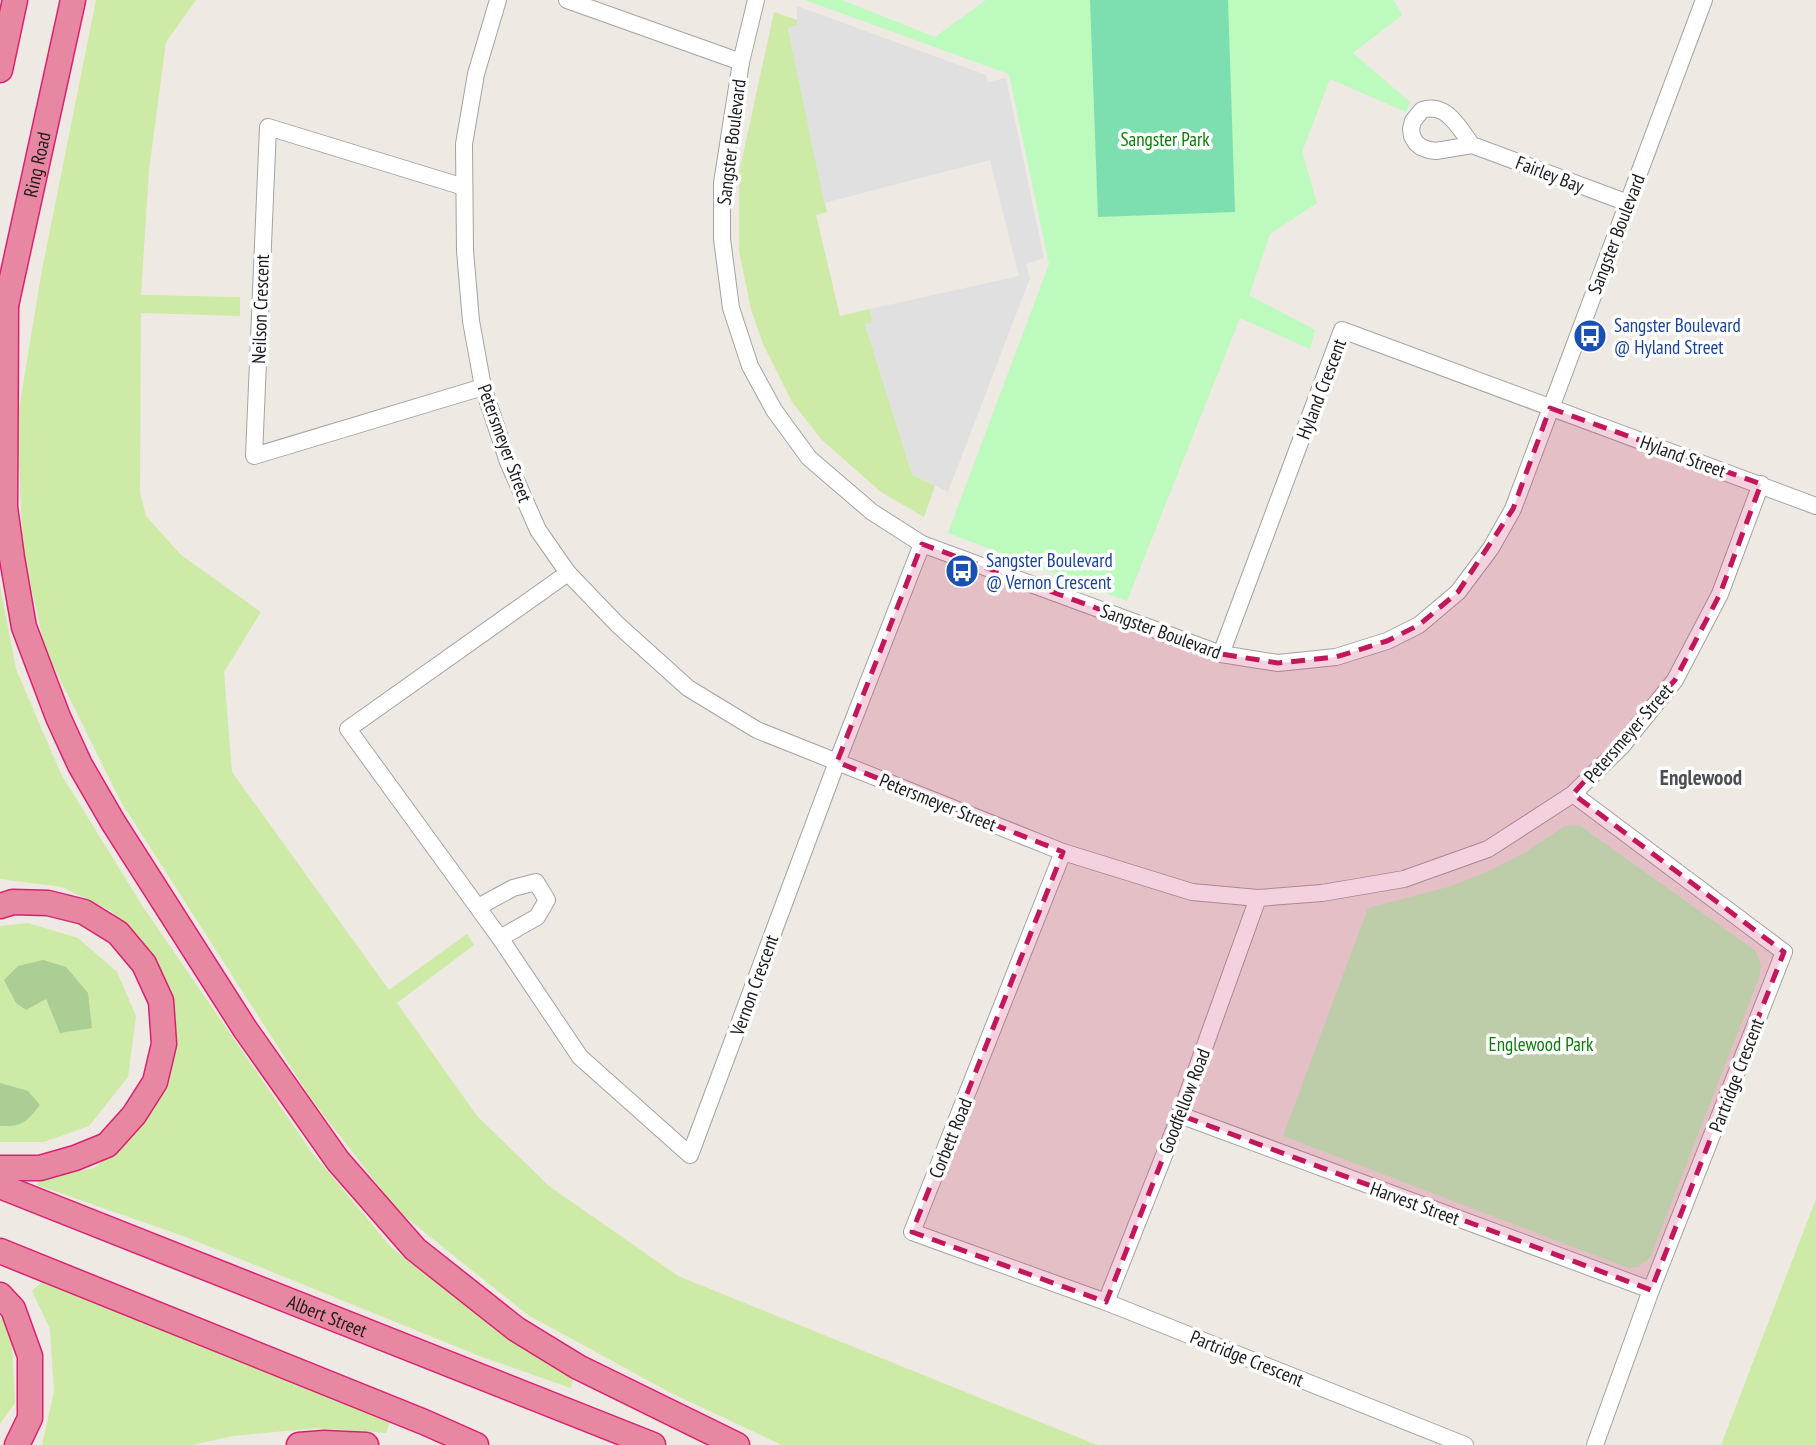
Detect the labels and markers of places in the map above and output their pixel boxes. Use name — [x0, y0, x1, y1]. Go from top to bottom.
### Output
place label: Sangster Boulevard @ Hyland Street — [1614, 313, 1741, 359]
bus stop icon: Sangster Boulevard @ Hyland Street — [1571, 317, 1609, 355]
place label: Sangster Boulevard @ Vernon Crescent — [986, 548, 1113, 594]
bus stop icon: Sangster Boulevard @ Vernon Crescent — [943, 552, 981, 590]

